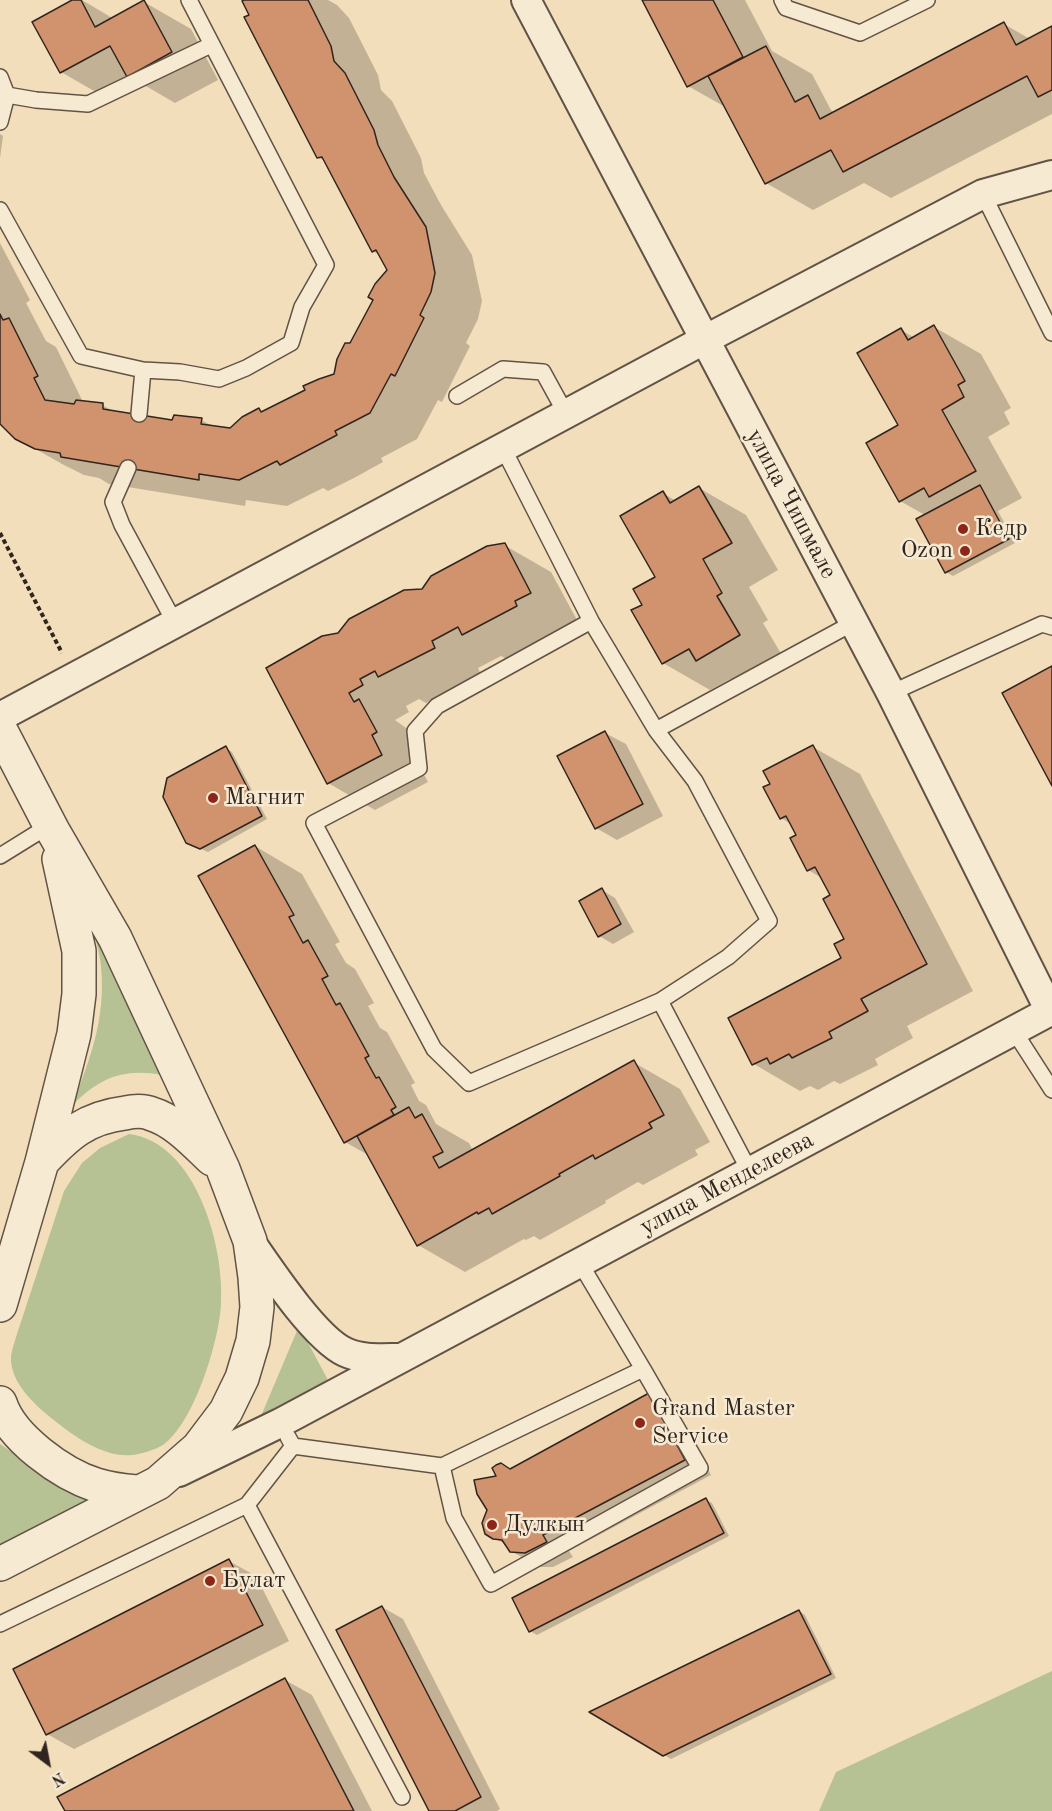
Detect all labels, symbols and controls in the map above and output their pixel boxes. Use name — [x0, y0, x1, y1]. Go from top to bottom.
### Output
street label: улица Чишмале — [739, 424, 843, 584]
place label: Кедр — [975, 515, 1028, 543]
marker: Кедр — [956, 522, 970, 536]
place label: Ozon — [901, 537, 953, 565]
marker: Ozon — [958, 544, 972, 558]
place label: Магнит — [225, 784, 305, 812]
marker: Магнит — [206, 791, 220, 805]
street label: улица Менделеева — [635, 1126, 819, 1242]
place label: Grand Master Service — [652, 1395, 795, 1451]
marker: Grand Master Service — [633, 1416, 647, 1430]
place label: Дулкын — [504, 1511, 585, 1539]
marker: Дулкын — [485, 1518, 499, 1532]
place label: Булат — [222, 1567, 286, 1595]
marker: Булат — [203, 1574, 217, 1588]
north arrow — [18, 1733, 78, 1793]
text: N — [48, 1768, 67, 1788]

